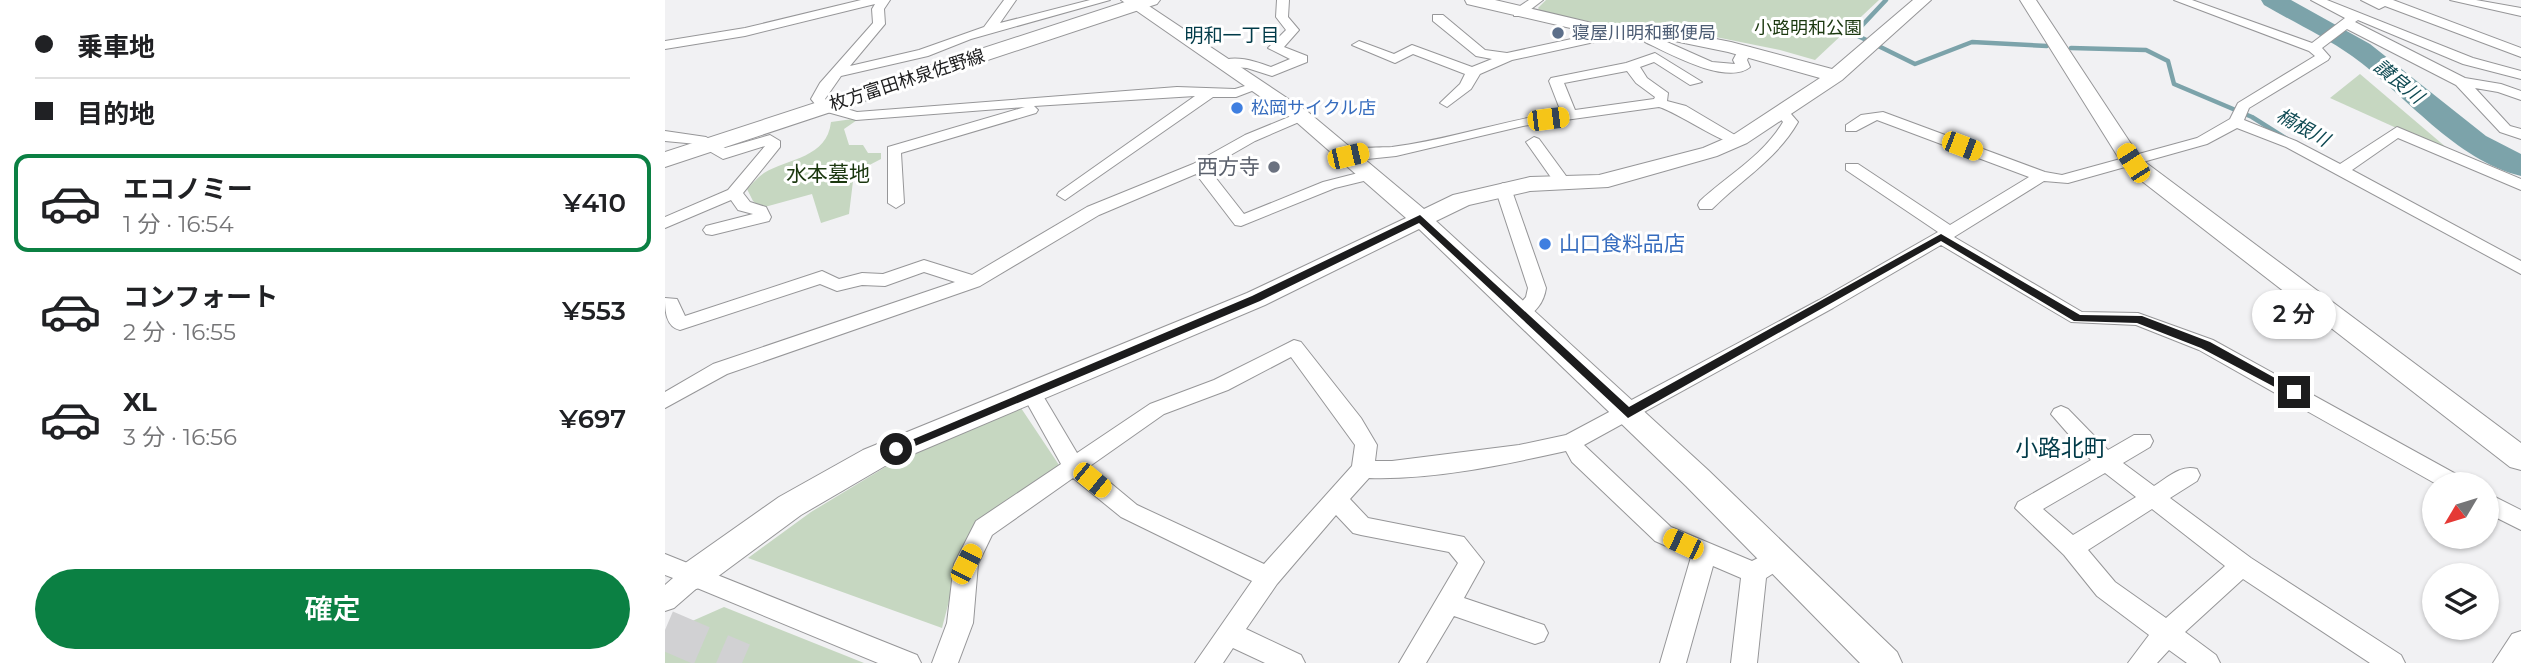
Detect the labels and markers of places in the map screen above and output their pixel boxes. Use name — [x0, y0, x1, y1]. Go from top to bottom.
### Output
place label: 寝屋川明和郵便局 — [1572, 22, 1716, 44]
marker: 寝屋川明和郵便局 — [1550, 25, 1566, 41]
place label: 松岡サイクル店 — [1251, 97, 1376, 119]
marker: 松岡サイクル店 — [1229, 100, 1245, 116]
place label: 西方寺 — [1197, 154, 1260, 179]
marker: 西方寺 — [1266, 159, 1282, 175]
place label: 山口食料品店 — [1559, 231, 1685, 256]
marker: 山口食料品店 — [1537, 236, 1553, 252]

